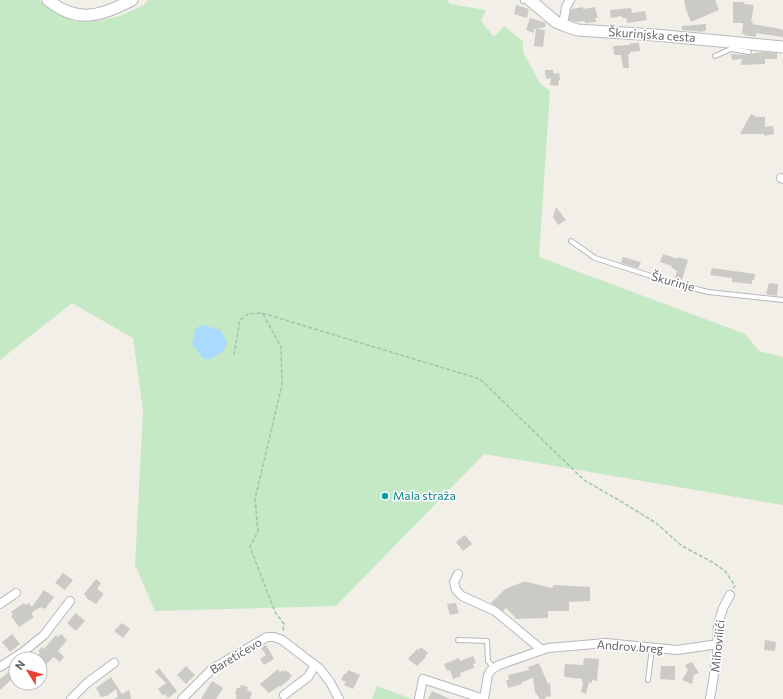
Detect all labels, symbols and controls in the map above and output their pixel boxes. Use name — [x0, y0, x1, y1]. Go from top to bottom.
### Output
street label: Škurinjska cesta — [608, 24, 696, 44]
street label: Škurinje — [650, 269, 697, 294]
place label: Mala straža — [393, 488, 456, 502]
marker: Mala straža — [380, 491, 390, 501]
street label: Mihovilići — [707, 619, 727, 673]
street label: Baretićevo — [207, 634, 264, 676]
street label: Androv breg — [596, 637, 664, 655]
north arrow — [8, 651, 48, 691]
text: N — [12, 657, 27, 672]

